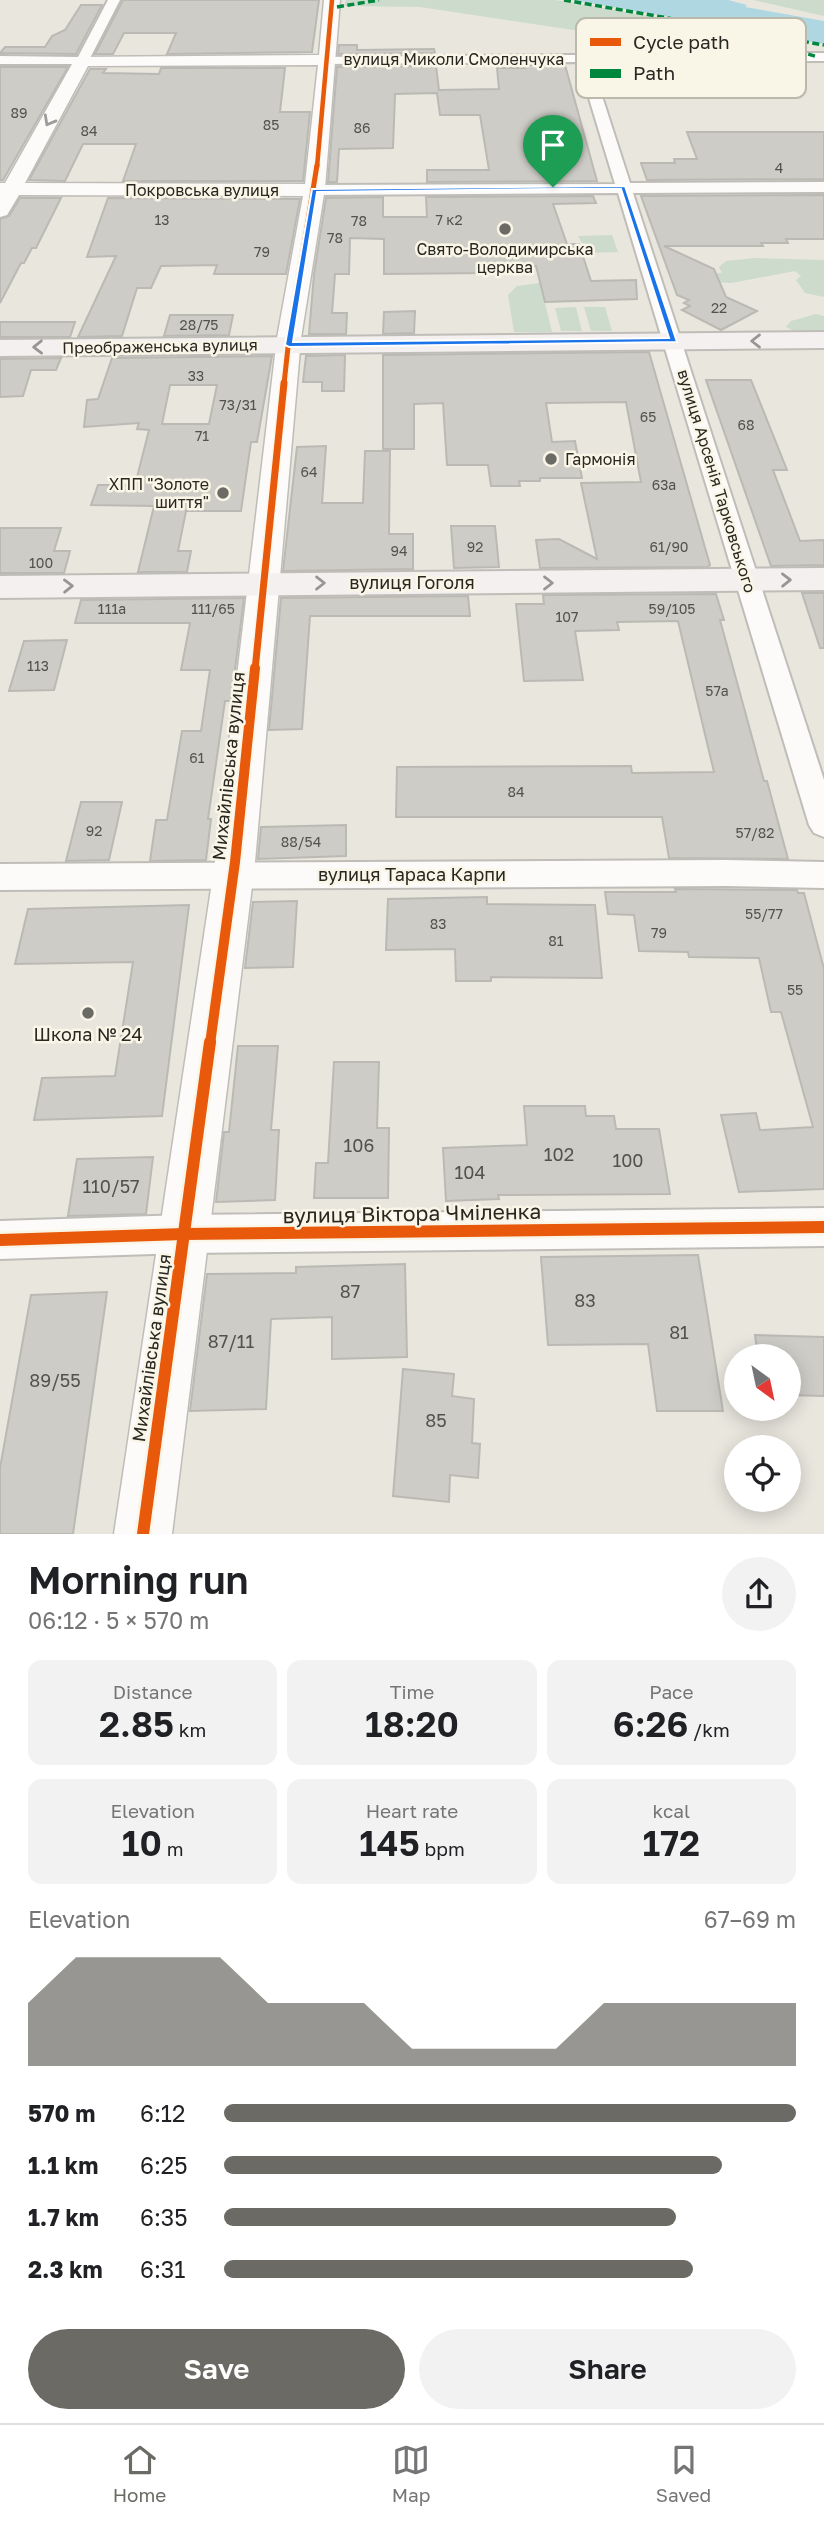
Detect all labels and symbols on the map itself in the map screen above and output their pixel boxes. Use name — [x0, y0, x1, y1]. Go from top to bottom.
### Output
legend — [576, 18, 806, 98]
text: Cycle path — [633, 30, 730, 53]
street label: вулиця Миколи Смоленчука — [344, 49, 564, 69]
text: Path — [633, 61, 675, 84]
house number: 89 — [10, 104, 28, 121]
one-way arrow — [44, 113, 57, 126]
pin — [523, 115, 583, 187]
house number: 85 — [263, 116, 279, 133]
house number: 86 — [353, 119, 371, 136]
house number: 84 — [80, 122, 98, 139]
house number: 4 — [775, 159, 783, 176]
street label: Покровська вулиця — [125, 180, 279, 200]
house number: 13 — [155, 211, 169, 228]
house number: 7 к2 — [435, 211, 463, 228]
house number: 78 — [351, 212, 367, 229]
marker: Свято-Володимирська церква — [497, 221, 513, 237]
house number: 78 — [327, 229, 343, 246]
place label: Свято-Володимирська церква — [416, 239, 594, 277]
house number: 79 — [254, 243, 270, 260]
house number: 22 — [711, 299, 727, 316]
house number: 28/75 — [180, 316, 218, 333]
one-way arrow — [750, 333, 761, 349]
street label: Преображенська вулиця — [62, 334, 258, 358]
one-way arrow — [33, 340, 44, 355]
house number: 33 — [188, 367, 204, 384]
street label: вулиця Арсенія Тарковського — [673, 367, 761, 595]
house number: 73/31 — [219, 396, 257, 413]
house number: 65 — [640, 408, 656, 425]
house number: 68 — [737, 416, 755, 433]
house number: 71 — [195, 427, 209, 444]
place label: Гармонія — [565, 449, 636, 469]
marker: Гармонія — [543, 451, 559, 467]
house number: 64 — [300, 463, 318, 480]
place label: ХПП "Золоте шиття" — [109, 474, 209, 512]
house number: 63а — [652, 476, 676, 493]
marker: ХПП "Золоте шиття" — [215, 485, 231, 501]
house number: 92 — [467, 538, 483, 555]
house number: 61/90 — [649, 538, 689, 555]
house number: 94 — [390, 542, 408, 559]
house number: 100 — [29, 554, 53, 571]
street label: вулиця Гоголя — [349, 571, 475, 593]
one-way arrow — [781, 572, 791, 588]
one-way arrow — [315, 575, 326, 591]
one-way arrow — [543, 575, 553, 591]
one-way arrow — [63, 578, 74, 594]
house number: 111а — [98, 600, 126, 617]
house number: 111/65 — [191, 600, 235, 617]
house number: 59/105 — [649, 600, 695, 617]
house number: 107 — [556, 608, 578, 625]
house number: 113 — [27, 657, 49, 674]
street label: Михайлівська вулиця — [207, 670, 249, 861]
house number: 57а — [705, 682, 729, 699]
house number: 61 — [189, 749, 205, 766]
house number: 84 — [507, 783, 525, 800]
house number: 92 — [86, 822, 102, 839]
house number: 57/82 — [736, 824, 774, 841]
house number: 88/54 — [281, 833, 321, 850]
street label: вулиця Тараса Карпи — [318, 863, 506, 885]
house number: 55/77 — [745, 905, 783, 922]
house number: 83 — [430, 915, 446, 932]
house number: 79 — [651, 924, 667, 941]
house number: 81 — [548, 932, 564, 949]
house number: 55 — [787, 981, 803, 998]
marker: Школа № 24 — [80, 1005, 96, 1021]
place label: Школа № 24 — [34, 1023, 142, 1045]
house number: 106 — [344, 1134, 374, 1156]
house number: 102 — [544, 1143, 574, 1165]
house number: 100 — [612, 1149, 644, 1171]
house number: 104 — [455, 1161, 485, 1183]
house number: 110/57 — [82, 1175, 140, 1197]
street label: вулиця Віктора Чміленка — [282, 1198, 542, 1228]
street label: Михайлівська вулиця — [127, 1252, 175, 1443]
house number: 87 — [340, 1280, 360, 1302]
house number: 83 — [574, 1289, 596, 1311]
house number: 81 — [669, 1321, 689, 1343]
house number: 87/11 — [208, 1330, 255, 1352]
north arrow — [724, 1344, 802, 1421]
house number: 89/55 — [29, 1369, 81, 1391]
house number: 85 — [425, 1409, 447, 1431]

